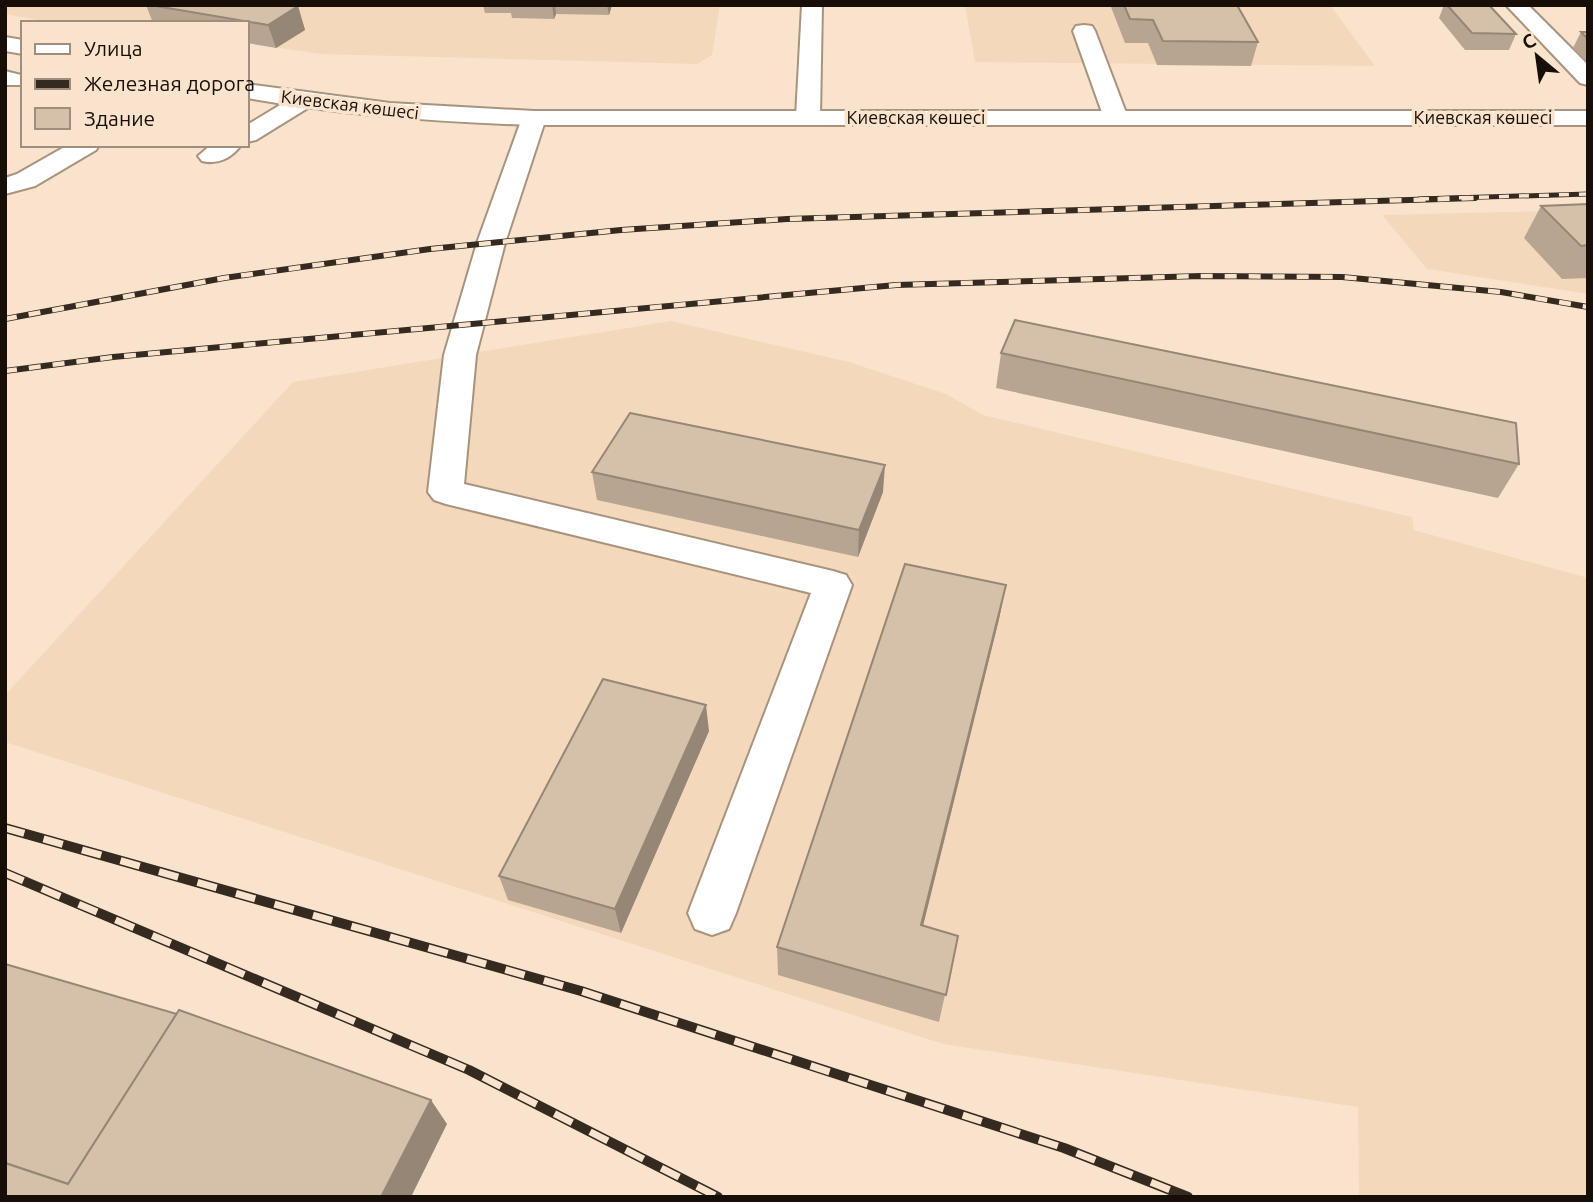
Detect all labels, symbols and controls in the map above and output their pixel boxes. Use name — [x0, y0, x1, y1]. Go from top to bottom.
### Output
legend — [21, 21, 248, 147]
north arrow — [1502, 21, 1572, 91]
text: С — [1518, 29, 1539, 54]
text: Улица — [84, 36, 142, 60]
text: Железная дорога — [84, 71, 255, 95]
street label: Киевская көшесі — [280, 86, 420, 122]
text: Здание — [84, 106, 155, 130]
street label: Киевская көшесі — [847, 107, 985, 127]
street label: Киевская көшесі — [1414, 107, 1552, 127]

